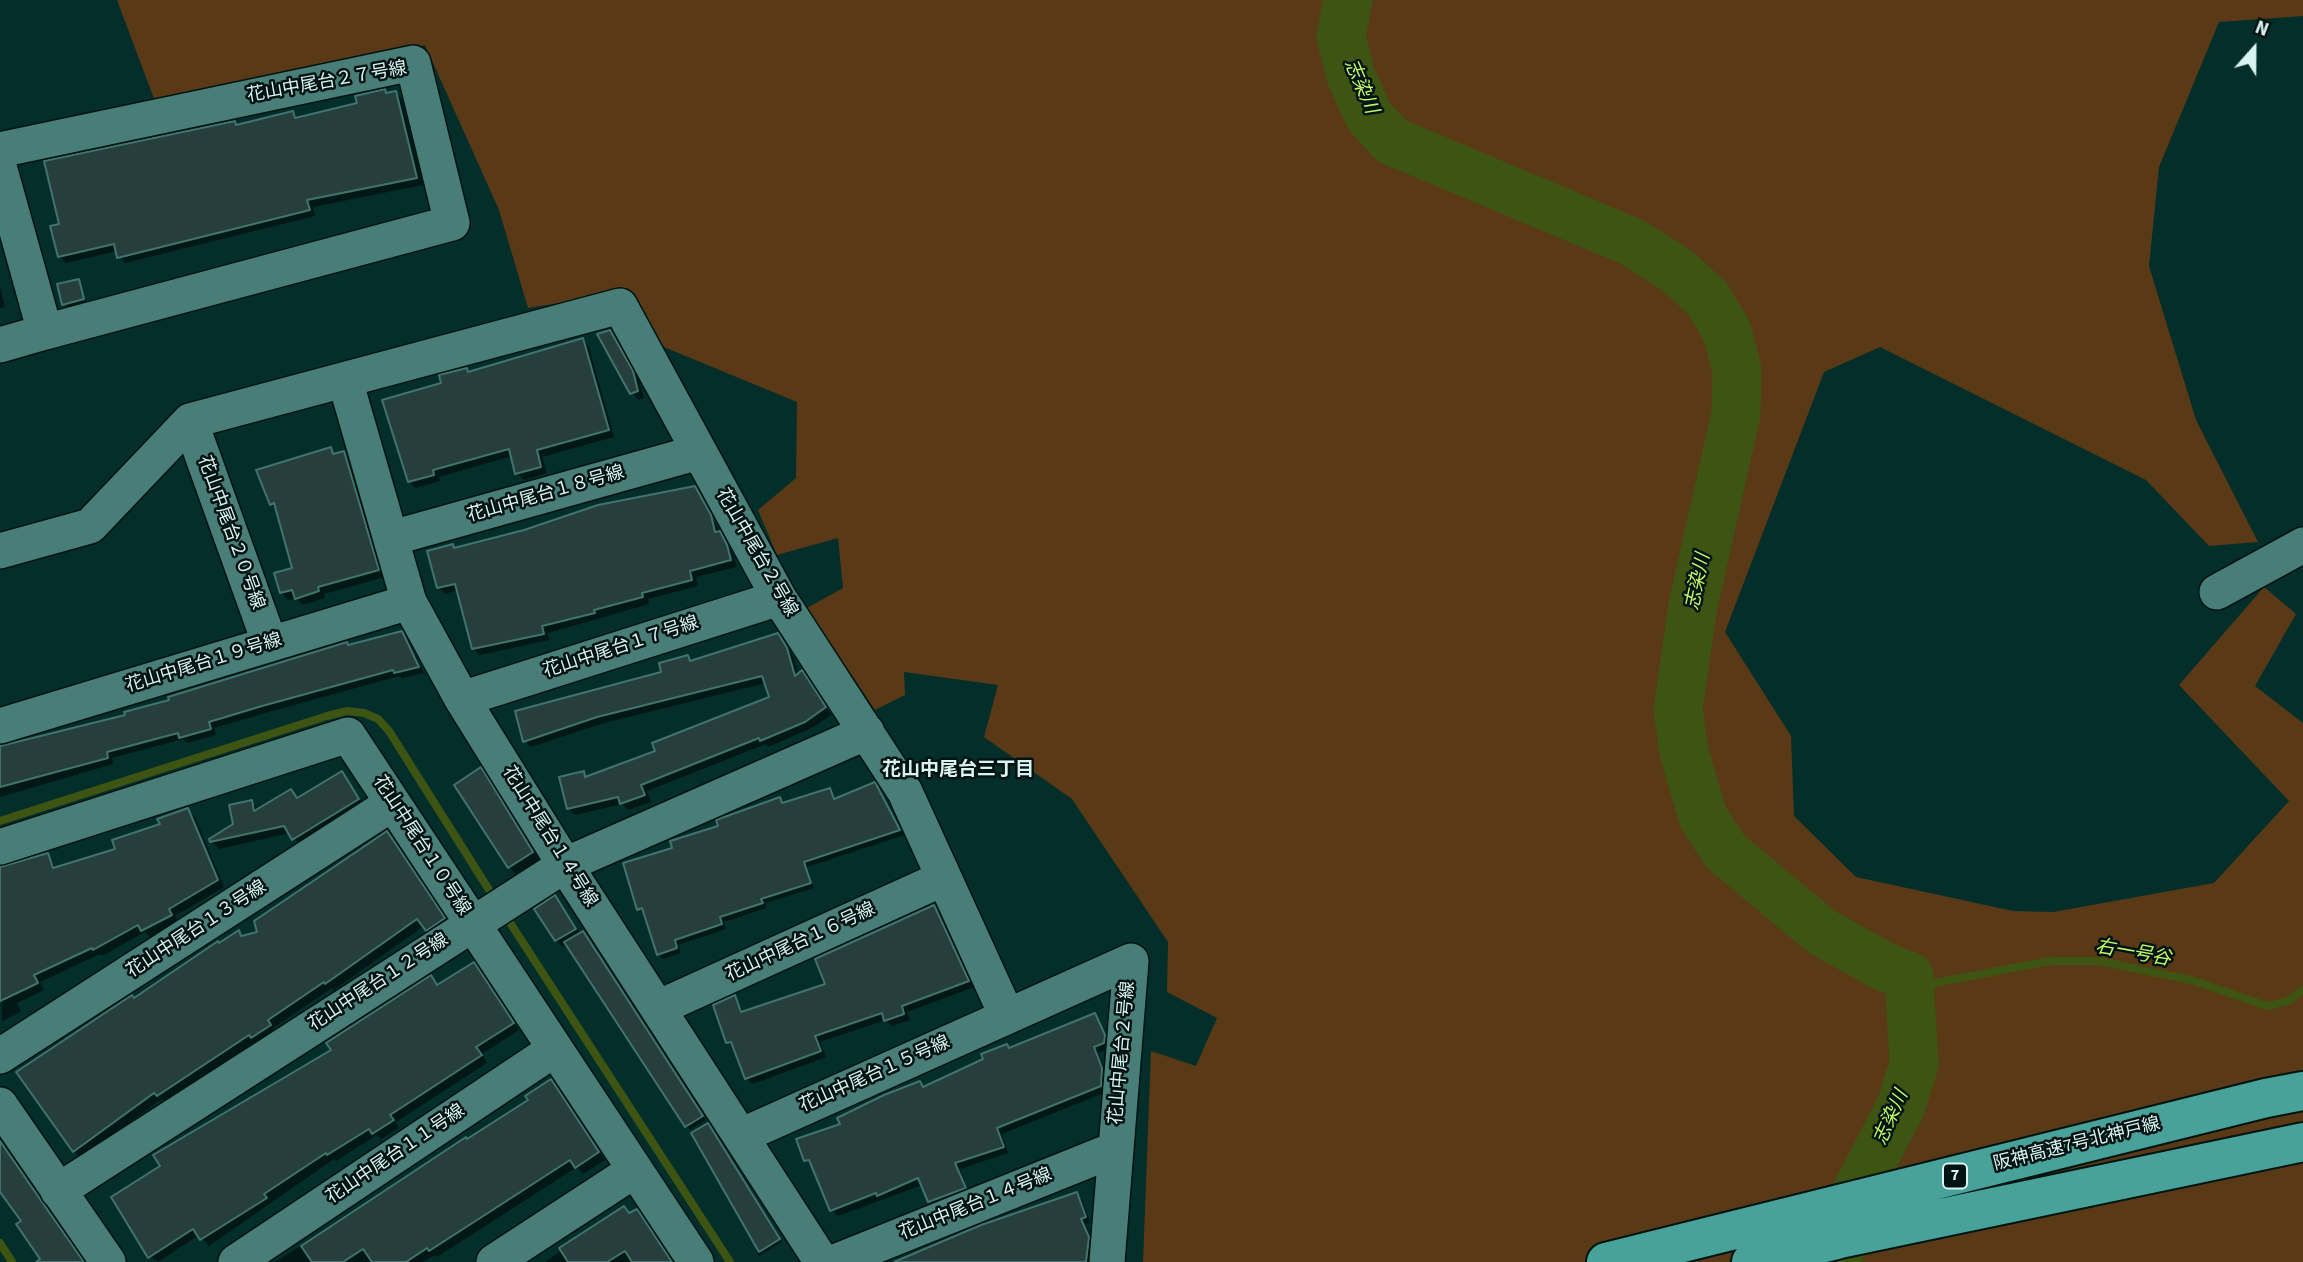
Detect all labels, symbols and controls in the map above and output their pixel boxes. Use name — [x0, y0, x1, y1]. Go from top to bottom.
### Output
north arrow — [2219, 14, 2289, 84]
text: N — [2251, 14, 2272, 44]
water label: 志染川 — [1338, 56, 1382, 118]
street label: 花山中尾台２７号線 — [245, 58, 409, 108]
street label: 花山中尾台２０号線 — [192, 453, 268, 613]
street label: 花山中尾台１８号線 — [465, 462, 627, 528]
street label: 花山中尾台２号線 — [711, 485, 801, 621]
water label: 志染川 — [1682, 552, 1716, 612]
street label: 花山中尾台１７号線 — [541, 613, 701, 683]
street label: 花山中尾台１９号線 — [123, 630, 285, 698]
district label: 花山中尾台三丁目 — [882, 760, 1034, 782]
street label: 花山中尾台１４号線 — [497, 763, 601, 911]
street label: 花山中尾台１０号線 — [368, 772, 474, 920]
street label: 花山中尾台１３号線 — [123, 877, 271, 983]
street label: 花山中尾台１６号線 — [723, 899, 879, 987]
street label: 花山中尾台１２号線 — [305, 930, 453, 1036]
water label: 右一号谷 — [2094, 936, 2172, 972]
street label: 花山中尾台２号線 — [1106, 980, 1140, 1126]
street label: 花山中尾台１５号線 — [797, 1032, 953, 1118]
water label: 志染川 — [1870, 1087, 1914, 1149]
street label: 花山中尾台１１号線 — [323, 1101, 469, 1209]
street label: 阪神高速7号北神戸線 — [1991, 1114, 2163, 1176]
road number: 7 — [1943, 1164, 1967, 1188]
street label: 花山中尾台１４号線 — [897, 1165, 1055, 1245]

